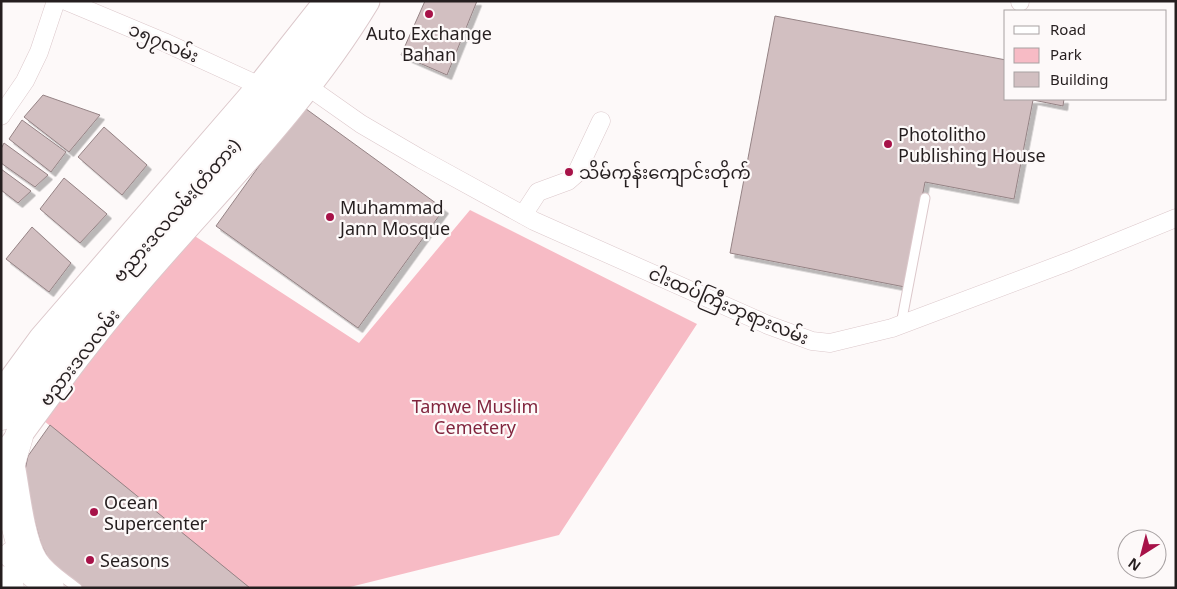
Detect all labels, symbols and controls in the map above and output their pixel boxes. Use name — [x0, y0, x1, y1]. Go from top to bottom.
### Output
marker: Auto Exchange Bahan — [423, 8, 435, 20]
legend — [1004, 10, 1167, 100]
street label: ၁၅၇လမ်း — [124, 17, 203, 71]
text: Road — [1050, 19, 1086, 39]
place label: Auto Exchange Bahan — [366, 21, 492, 66]
text: Park — [1050, 44, 1082, 64]
text: Building — [1050, 69, 1108, 89]
place label: Photolitho Publishing House — [898, 122, 1046, 167]
street label: ဗညားဒလလမ်း(တံတား) — [107, 133, 248, 289]
marker: Photolitho Publishing House — [882, 138, 894, 150]
place label: သိမ်ကုန်းကျောင်းတိုက် — [579, 159, 751, 188]
marker: သိမ်ကုန်းကျောင်းတိုက် — [563, 166, 575, 178]
place label: Muhammad Jann Mosque — [338, 195, 450, 240]
marker: Muhammad Jann Mosque — [324, 211, 336, 223]
street label: ငါးထပ်ကြီးဘုရားလမ်း — [644, 260, 813, 353]
street label: ဗညားဒလလမ်း — [34, 304, 128, 413]
park label: Tamwe Muslim Cemetery — [412, 394, 538, 439]
place label: Ocean Supercenter — [104, 490, 208, 535]
marker: Ocean Supercenter — [88, 506, 100, 518]
north arrow — [1117, 529, 1167, 579]
place label: Seasons — [100, 548, 169, 572]
marker: Seasons — [84, 554, 96, 566]
text: N — [1124, 554, 1144, 576]

